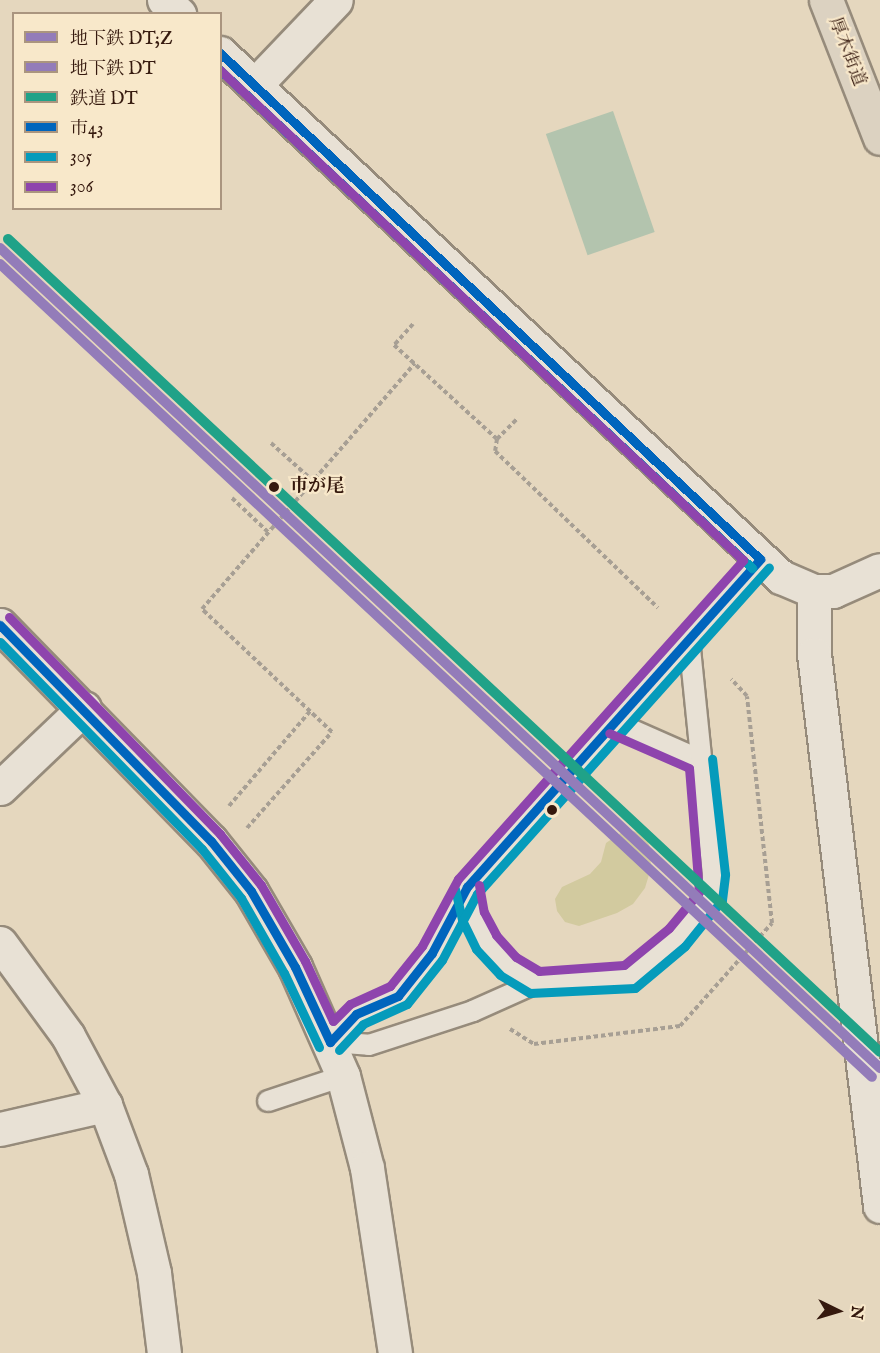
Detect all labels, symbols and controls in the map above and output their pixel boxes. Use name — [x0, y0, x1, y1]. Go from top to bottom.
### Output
legend — [12, 12, 222, 210]
street label: 厚木街道 — [823, 15, 869, 89]
text: 地下鉄 DT;Z — [70, 28, 173, 51]
text: 地下鉄 DT — [70, 58, 155, 81]
text: 鉄道 DT — [70, 88, 137, 111]
text: 市43 — [70, 118, 104, 141]
text: 305 — [70, 146, 92, 169]
text: 306 — [70, 176, 93, 199]
marker: 市が尾 — [263, 476, 285, 498]
place label: 市が尾 — [290, 476, 344, 498]
unlabelled marker — [546, 804, 558, 816]
north arrow — [808, 1281, 868, 1341]
text: N — [845, 1305, 866, 1320]

